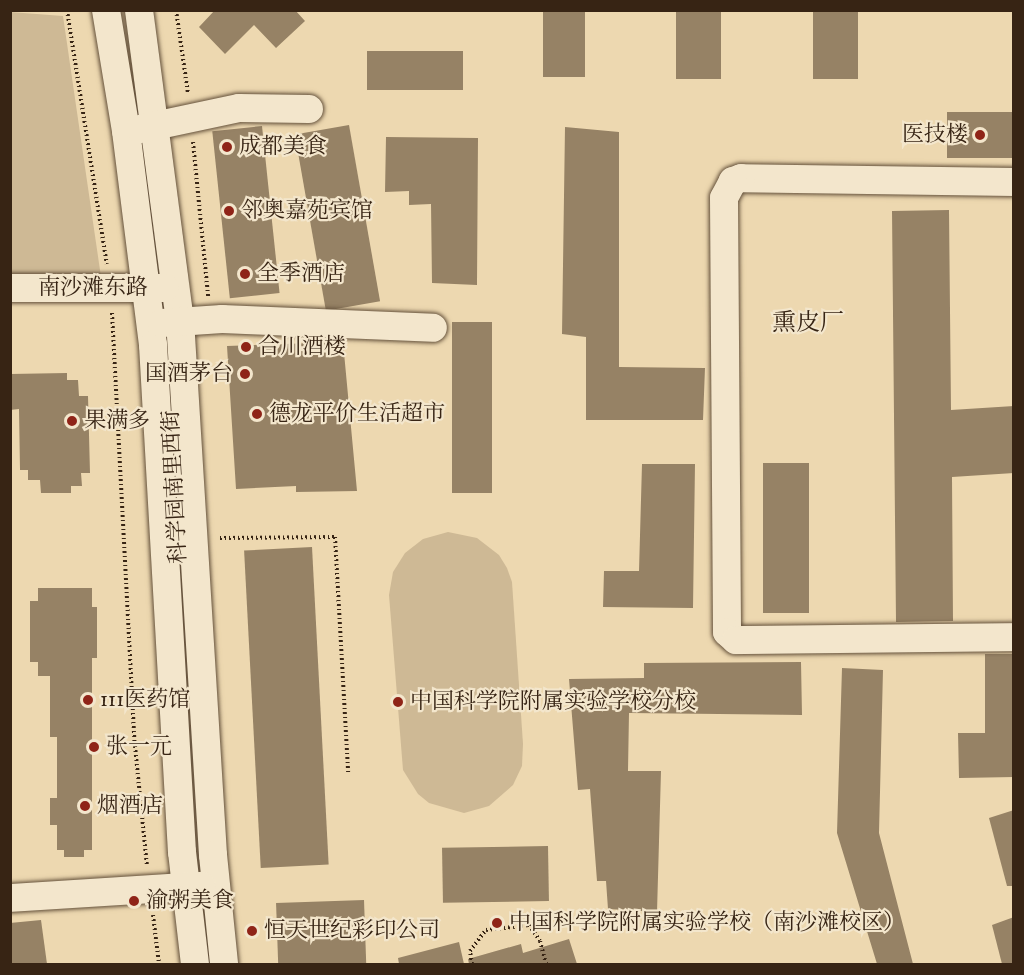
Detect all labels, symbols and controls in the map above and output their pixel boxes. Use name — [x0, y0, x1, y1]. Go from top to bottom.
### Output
place label: 医技楼 — [902, 122, 968, 148]
marker: 医技楼 — [973, 128, 987, 142]
place label: 成都美食 — [239, 134, 327, 160]
marker: 成都美食 — [220, 140, 234, 154]
place label: 邻奥嘉苑宾馆 — [241, 198, 373, 224]
marker: 邻奥嘉苑宾馆 — [222, 204, 236, 218]
place label: 全季酒店 — [257, 261, 345, 287]
marker: 全季酒店 — [238, 267, 252, 281]
street label: 南沙滩东路 — [38, 275, 148, 301]
district label: 熏皮厂 — [772, 310, 844, 338]
place label: 合川酒楼 — [258, 334, 346, 360]
marker: 合川酒楼 — [239, 340, 253, 354]
place label: 国酒茅台 — [145, 361, 233, 387]
marker: 国酒茅台 — [238, 367, 252, 381]
place label: 德龙平价生活超市 — [269, 401, 445, 427]
marker: 德龙平价生活超市 — [250, 407, 264, 421]
place label: 果满多 — [84, 408, 150, 434]
street label: 科学园南里西街 — [158, 409, 192, 565]
marker: 果满多 — [65, 414, 79, 428]
place label: 111医药馆 — [100, 687, 190, 713]
place label: 中国科学院附属实验学校分校 — [410, 689, 696, 715]
marker: 111医药馆 — [81, 693, 95, 707]
marker: 中国科学院附属实验学校分校 — [391, 695, 405, 709]
place label: 张一元 — [106, 734, 172, 760]
marker: 张一元 — [87, 740, 101, 754]
place label: 烟酒店 — [97, 793, 163, 819]
marker: 烟酒店 — [78, 799, 92, 813]
place label: 渝粥美食 — [146, 888, 234, 914]
marker: 渝粥美食 — [127, 894, 141, 908]
place label: 中国科学院附属实验学校（南沙滩校区） — [509, 910, 905, 936]
marker: 中国科学院附属实验学校（南沙滩校区） — [490, 916, 504, 930]
place label: 恒天世纪彩印公司 — [264, 918, 440, 944]
marker: 恒天世纪彩印公司 — [245, 924, 259, 938]

